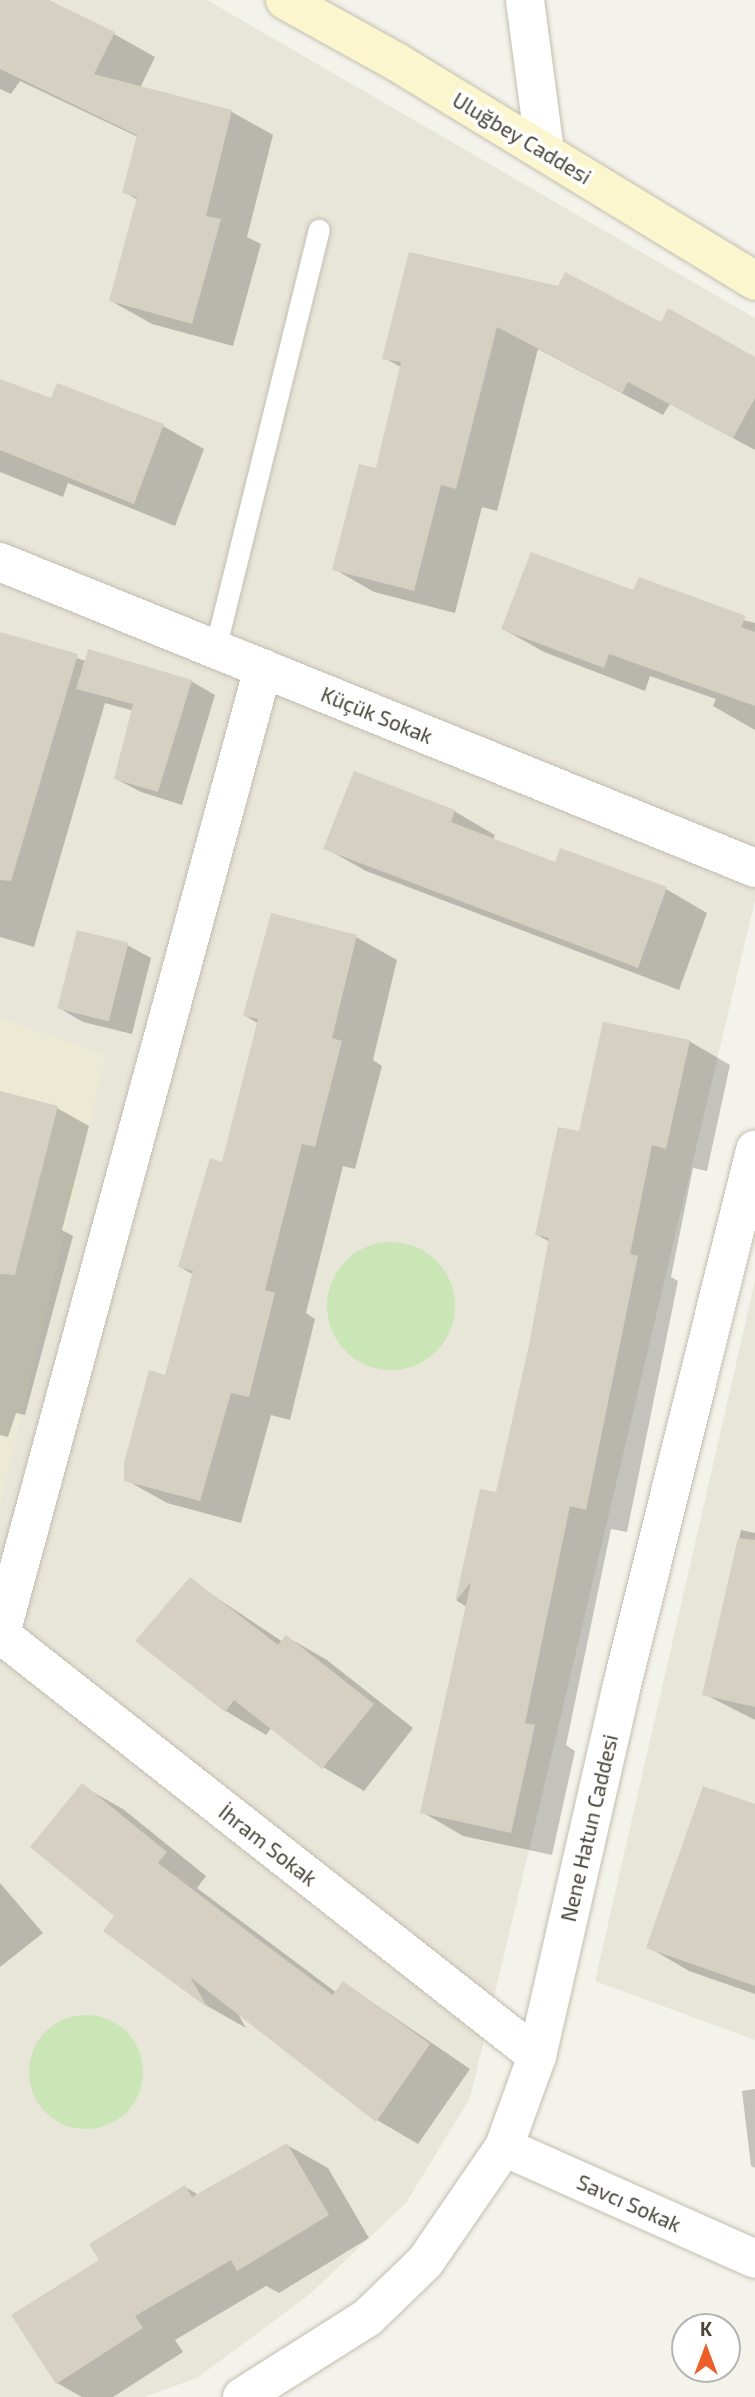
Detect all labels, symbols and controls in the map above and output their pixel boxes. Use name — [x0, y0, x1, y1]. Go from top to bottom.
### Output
street label: Uluğbey Caddesi — [448, 87, 596, 189]
street label: Küçük Sokak — [317, 681, 437, 749]
street label: Nene Hatun Caddesi — [555, 1732, 623, 1924]
street label: İhram Sokak — [214, 1799, 322, 1891]
street label: Savcı Sokak — [573, 2169, 685, 2237]
north arrow — [671, 2313, 741, 2383]
text: K — [700, 2317, 712, 2340]

